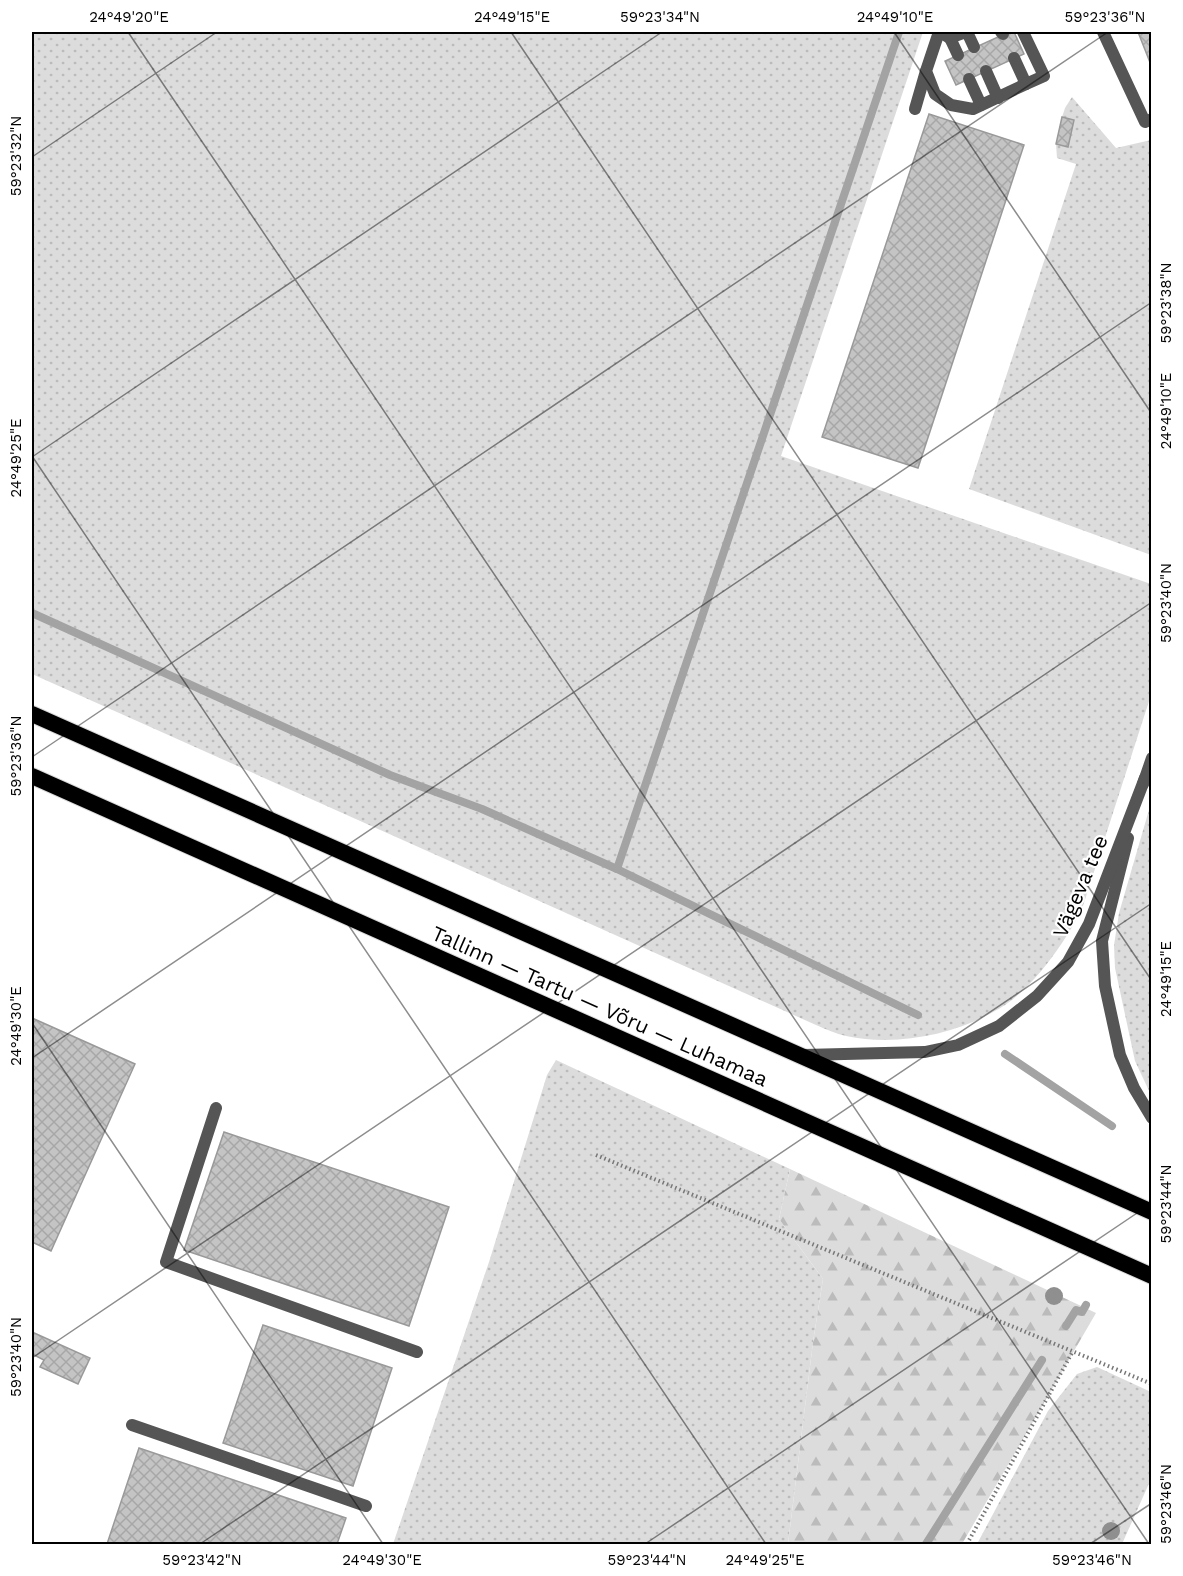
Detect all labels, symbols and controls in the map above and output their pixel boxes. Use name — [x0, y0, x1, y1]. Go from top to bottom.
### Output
text: 24°49'20"E — [89, 8, 169, 26]
text: 24°49'15"E — [474, 8, 550, 26]
text: 59°23'34"N — [620, 8, 700, 26]
text: 24°49'10"E — [857, 8, 933, 26]
text: 59°23'36"N — [1065, 8, 1145, 26]
text: 59°23'32"N — [7, 116, 25, 196]
text: 59°23'38"N — [1157, 263, 1175, 343]
text: 24°49'10"E — [1157, 373, 1175, 449]
text: 24°49'25"E — [7, 418, 25, 498]
text: 59°23'40"N — [1157, 563, 1175, 643]
text: 59°23'36"N — [7, 716, 25, 796]
street label: Vägeva tee — [1047, 831, 1113, 941]
street label: Tallinn — Tartu — Võru — Luhamaa — [428, 920, 772, 1092]
text: 24°49'15"E — [1157, 941, 1175, 1017]
text: 24°49'30"E — [7, 986, 25, 1066]
text: 59°23'44"N — [1157, 1164, 1175, 1244]
text: 59°23'40"N — [7, 1317, 25, 1397]
text: 59°23'46"N — [1157, 1464, 1175, 1544]
text: 59°23'42"N — [162, 1551, 242, 1569]
text: 24°49'30"E — [342, 1551, 422, 1569]
text: 59°23'44"N — [607, 1551, 687, 1569]
text: 24°49'25"E — [725, 1551, 805, 1569]
text: 59°23'46"N — [1052, 1551, 1132, 1569]

